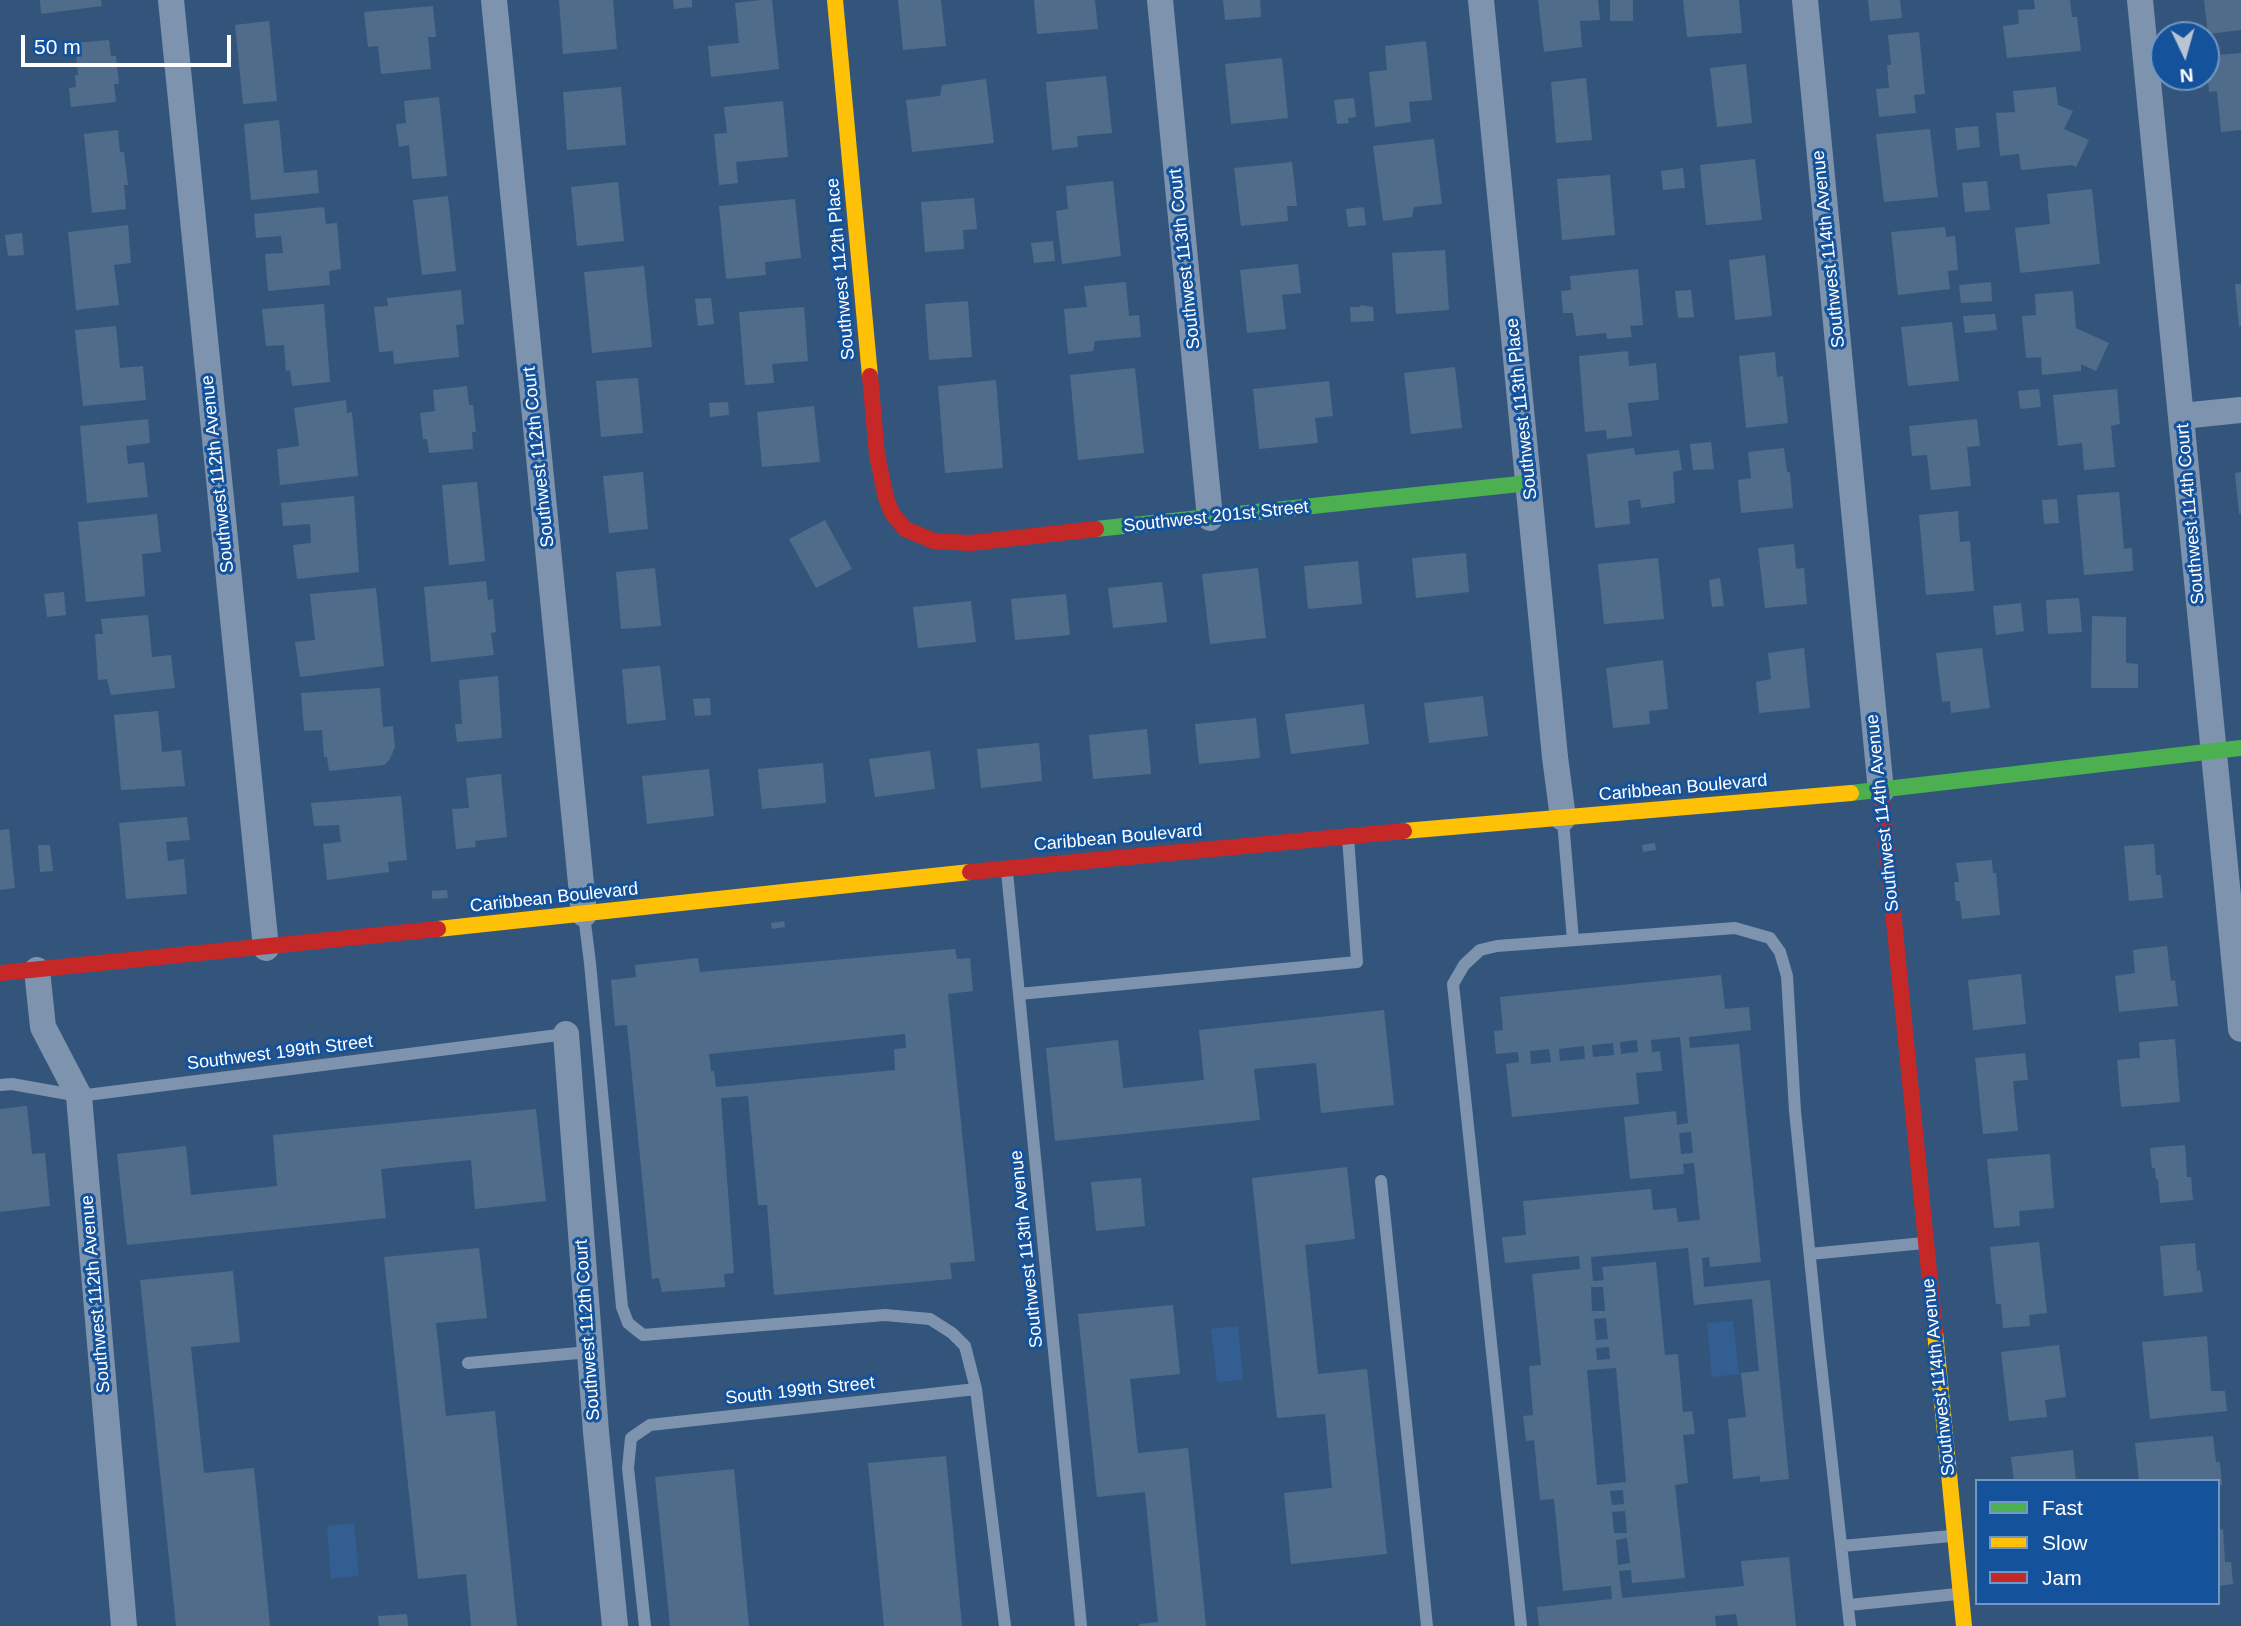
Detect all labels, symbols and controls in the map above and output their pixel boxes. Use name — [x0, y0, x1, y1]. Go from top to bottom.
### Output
scale bar — [24, 21, 234, 65]
north arrow — [2150, 21, 2220, 91]
text: 50 m — [34, 35, 81, 58]
text: N — [2179, 64, 2194, 86]
street label: Southwest 114th Avenue — [1808, 149, 1850, 349]
street label: Southwest 113th Court — [1165, 167, 1205, 351]
street label: Southwest 112th Place — [822, 177, 860, 361]
street label: Southwest 113th Place — [1502, 317, 1542, 501]
street label: Southwest 112th Court — [519, 365, 559, 549]
street label: Southwest 112th Avenue — [197, 374, 239, 574]
street label: Southwest 114th Court — [2172, 423, 2210, 605]
street label: Southwest 201st Street — [1122, 497, 1310, 537]
street label: Southwest 114th Avenue — [1862, 713, 1904, 913]
street label: Caribbean Boulevard — [1598, 770, 1768, 806]
street label: Caribbean Boulevard — [1033, 820, 1203, 856]
street label: Caribbean Boulevard — [469, 878, 639, 918]
street label: Southwest 199th Street — [186, 1031, 374, 1075]
street label: Southwest 113th Avenue — [1006, 1149, 1048, 1349]
street label: Southwest 112th Avenue — [77, 1194, 115, 1394]
street label: Southwest 112th Court — [571, 1239, 605, 1421]
street label: Southwest 114th Avenue — [1918, 1277, 1960, 1477]
street label: South 199th Street — [724, 1372, 876, 1410]
legend — [1975, 1479, 2220, 1605]
text: Fast — [2042, 1496, 2083, 1519]
text: Slow — [2042, 1531, 2088, 1554]
text: Jam — [2042, 1566, 2082, 1589]

